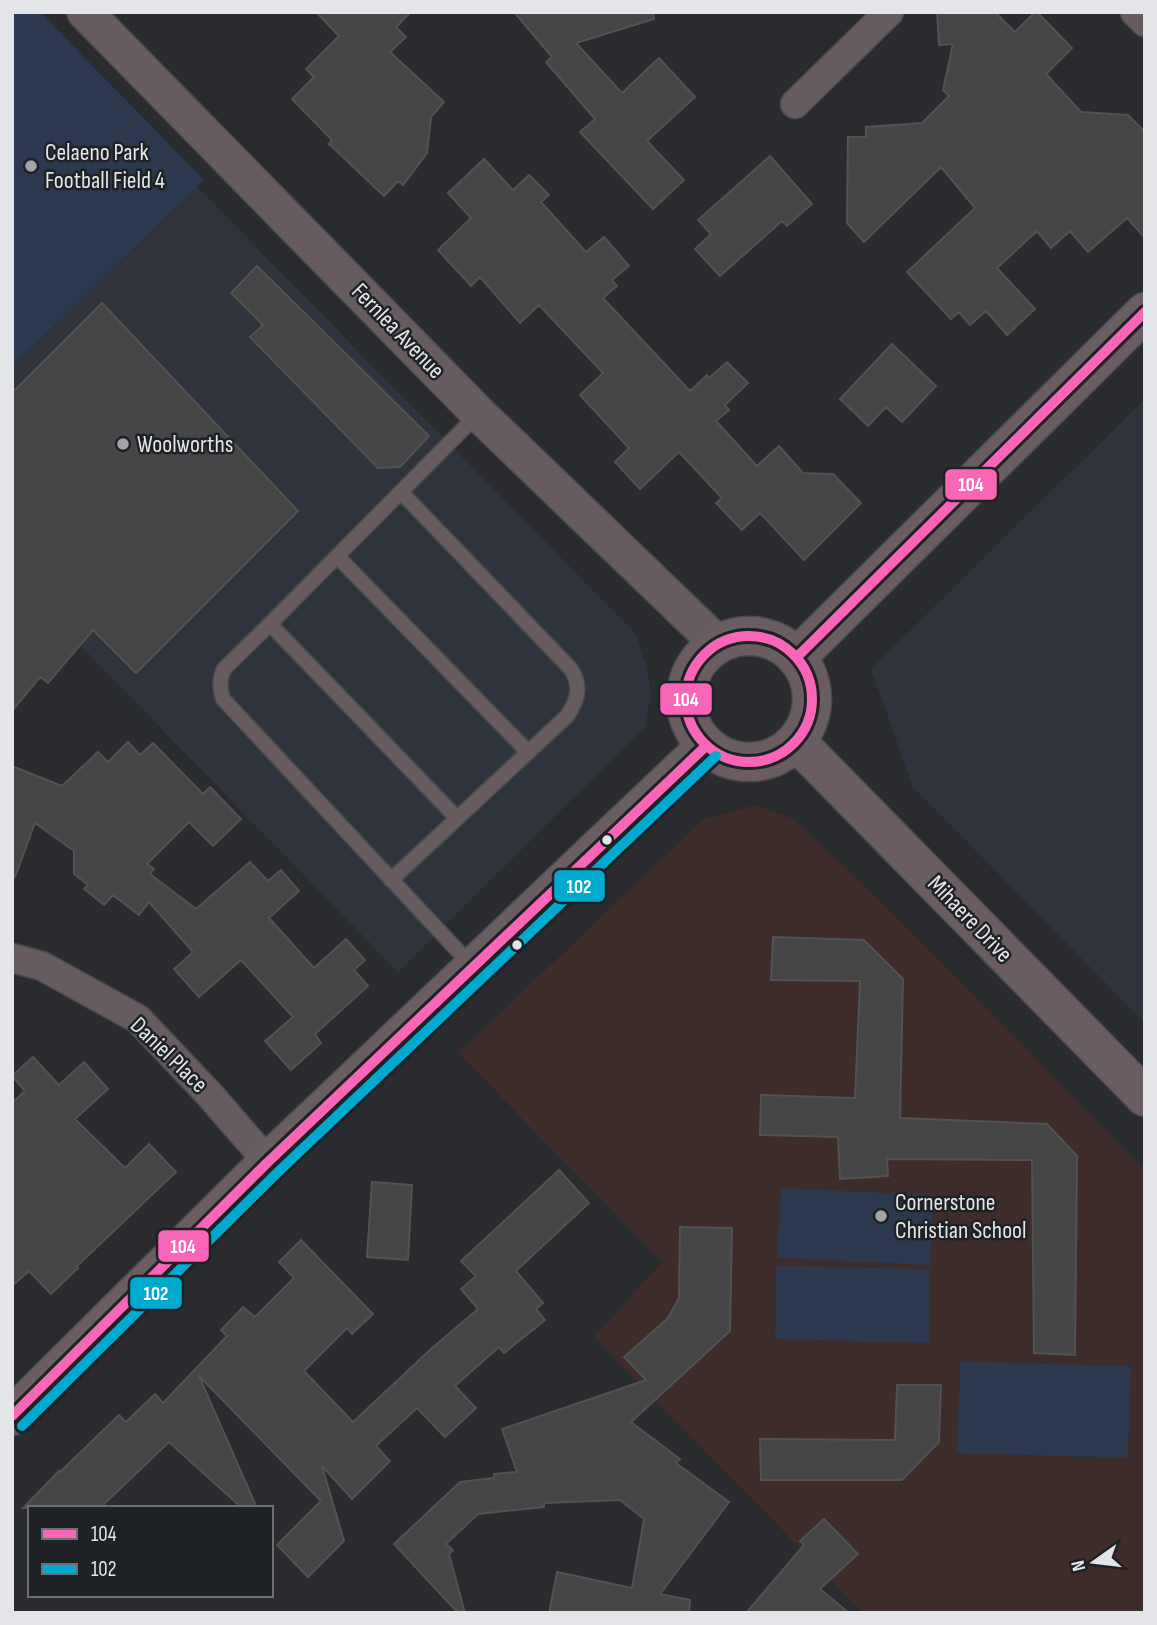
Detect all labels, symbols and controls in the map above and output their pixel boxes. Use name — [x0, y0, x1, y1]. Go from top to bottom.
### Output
place label: Celaeno Park Football Field 4 — [45, 138, 165, 195]
marker: Celaeno Park Football Field 4 — [23, 158, 39, 174]
street label: Fernlea Avenue — [345, 277, 451, 385]
place label: Woolworths — [137, 430, 233, 459]
marker: Woolworths — [115, 436, 131, 452]
line badge: 104 — [944, 468, 998, 501]
text: 104 — [958, 474, 984, 497]
line badge: 104 — [659, 682, 713, 716]
text: 104 — [673, 689, 699, 712]
unlabelled marker — [600, 833, 614, 847]
line badge: 102 — [553, 869, 606, 903]
street label: Mihaere Drive — [921, 869, 1019, 969]
text: 102 — [567, 876, 591, 899]
unlabelled marker — [510, 938, 524, 952]
street label: Daniel Place — [124, 1011, 214, 1099]
place label: Cornerstone Christian School — [895, 1188, 1027, 1245]
marker: Cornerstone Christian School — [873, 1208, 889, 1224]
line badge: 104 — [157, 1229, 210, 1263]
text: 104 — [170, 1236, 196, 1259]
line badge: 102 — [129, 1276, 183, 1310]
text: 102 — [144, 1283, 168, 1306]
legend — [28, 1506, 273, 1597]
text: 104 — [91, 1522, 117, 1547]
north arrow — [1059, 1527, 1129, 1597]
text: 102 — [91, 1557, 116, 1582]
text: N — [1067, 1558, 1091, 1573]

